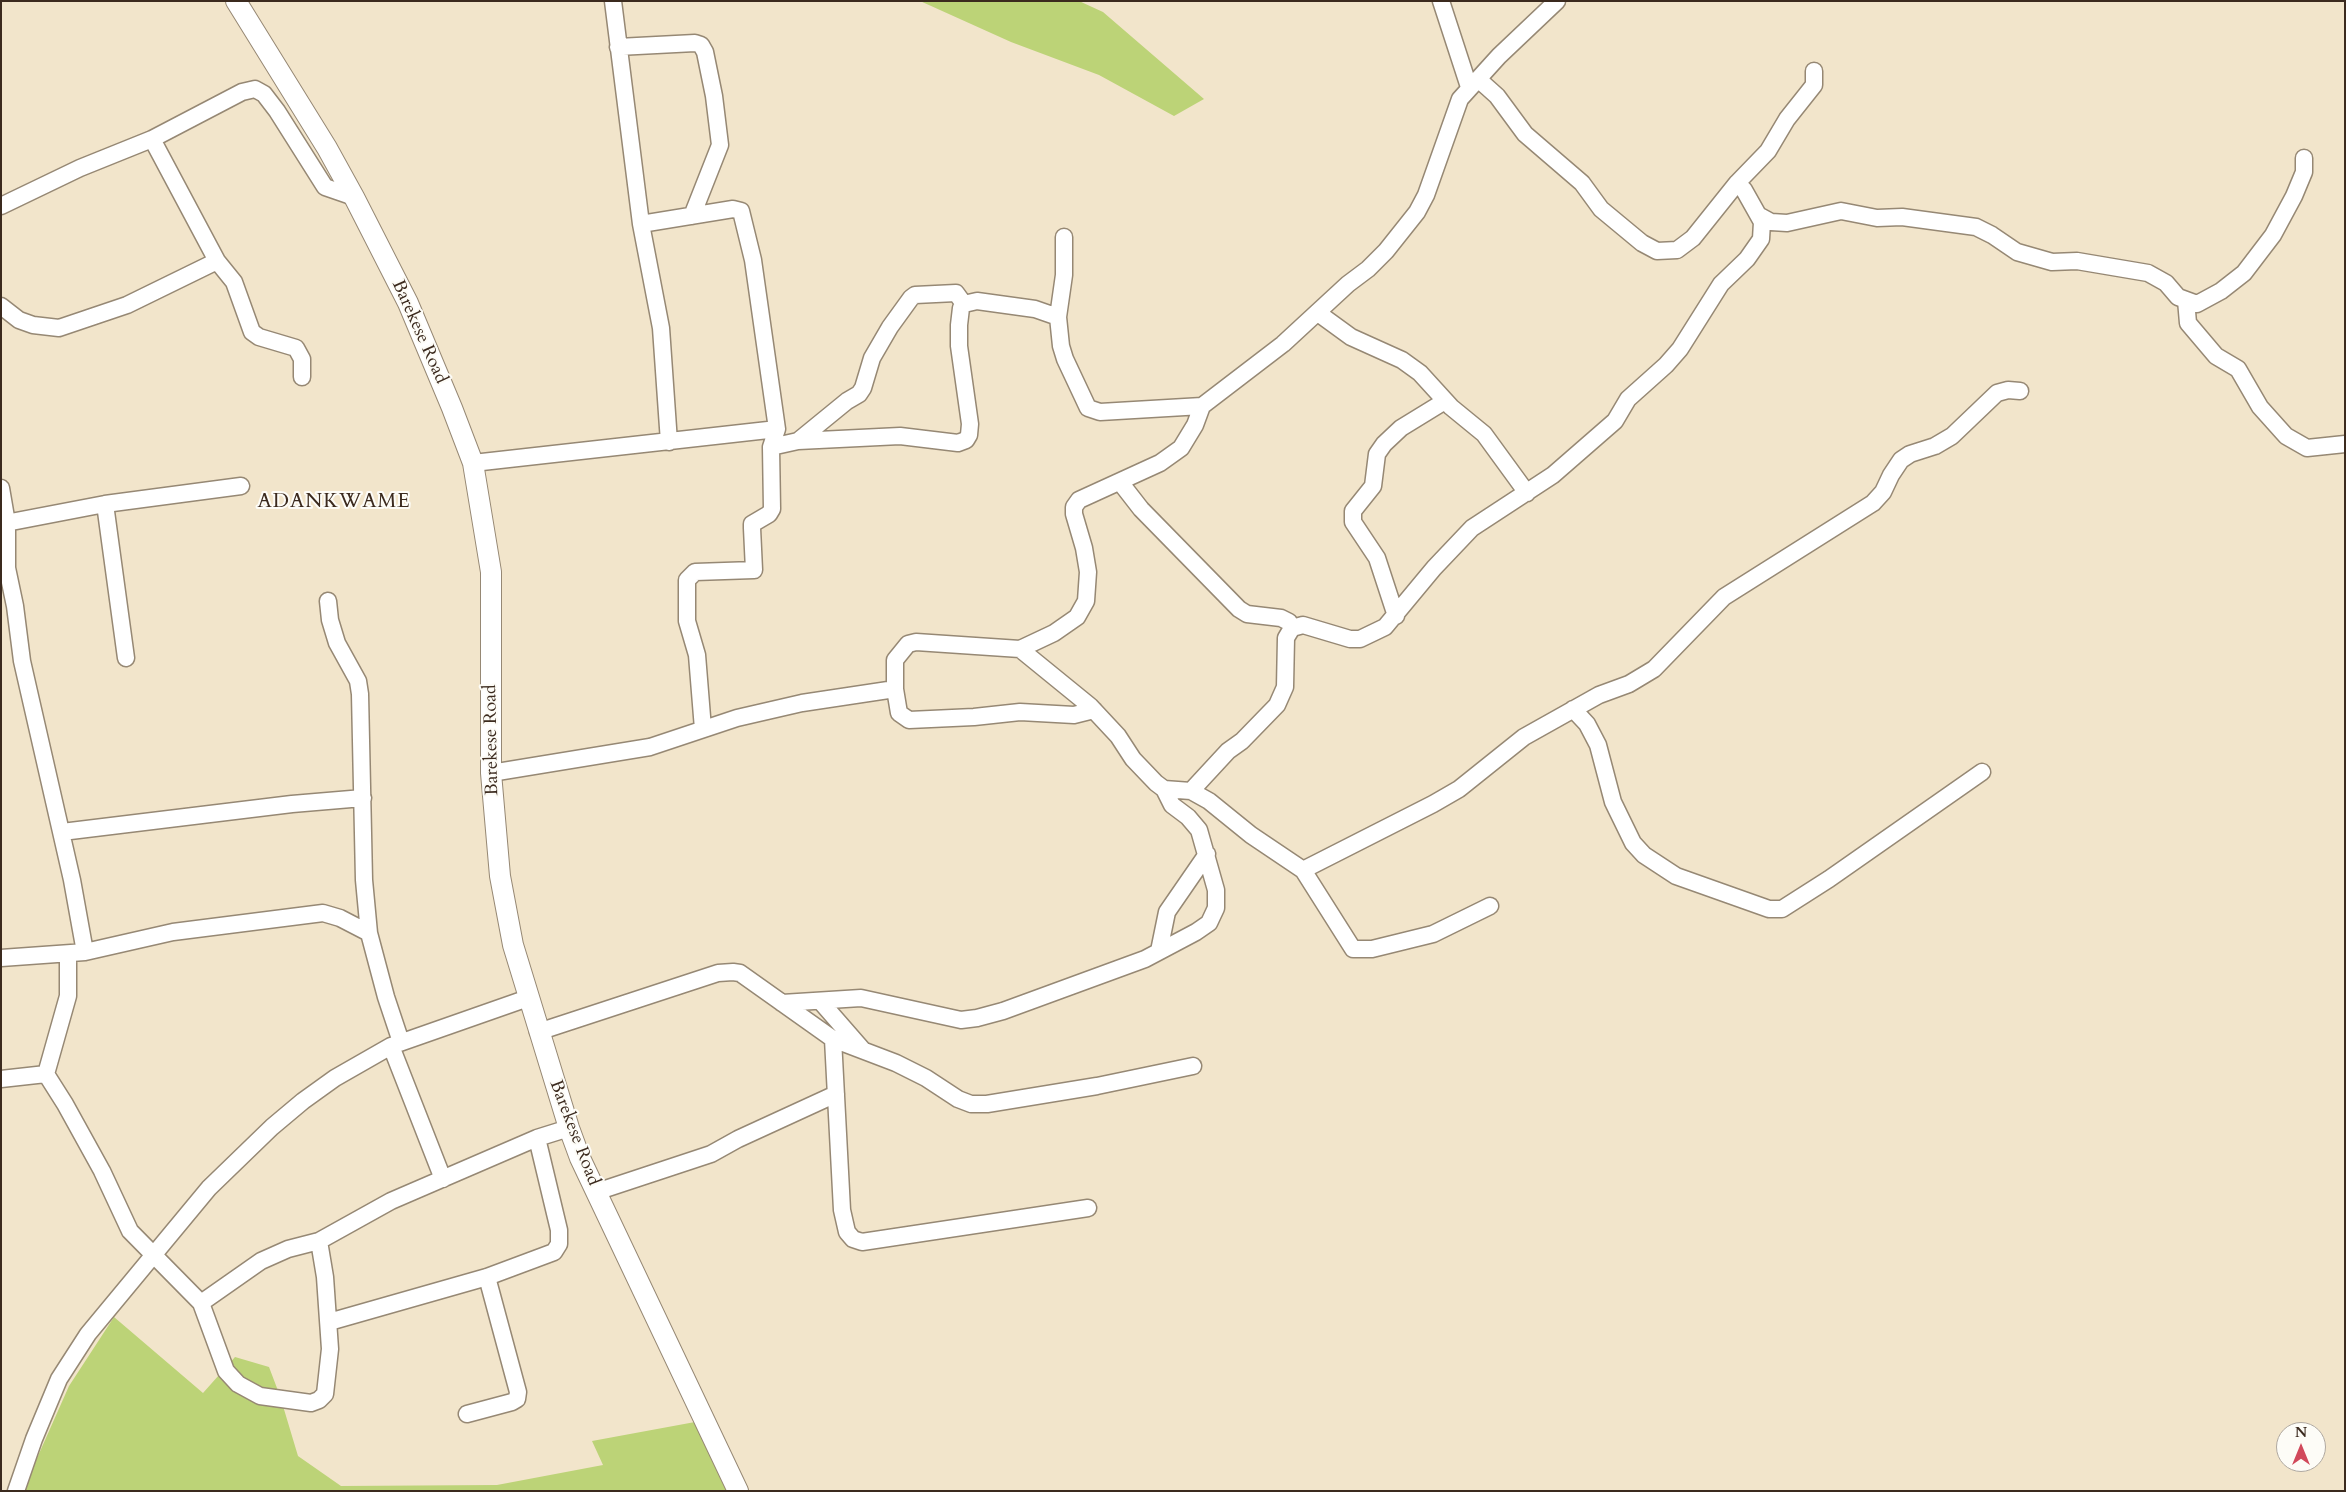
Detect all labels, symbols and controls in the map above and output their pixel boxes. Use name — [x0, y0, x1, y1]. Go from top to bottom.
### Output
street label: Barekese Road — [387, 277, 451, 387]
district label: ADANKWAME — [256, 490, 412, 514]
street label: Barekese Road — [480, 684, 504, 796]
street label: Barekese Road — [544, 1077, 604, 1189]
north arrow — [2276, 1422, 2326, 1472]
text: N — [2295, 1423, 2307, 1442]

